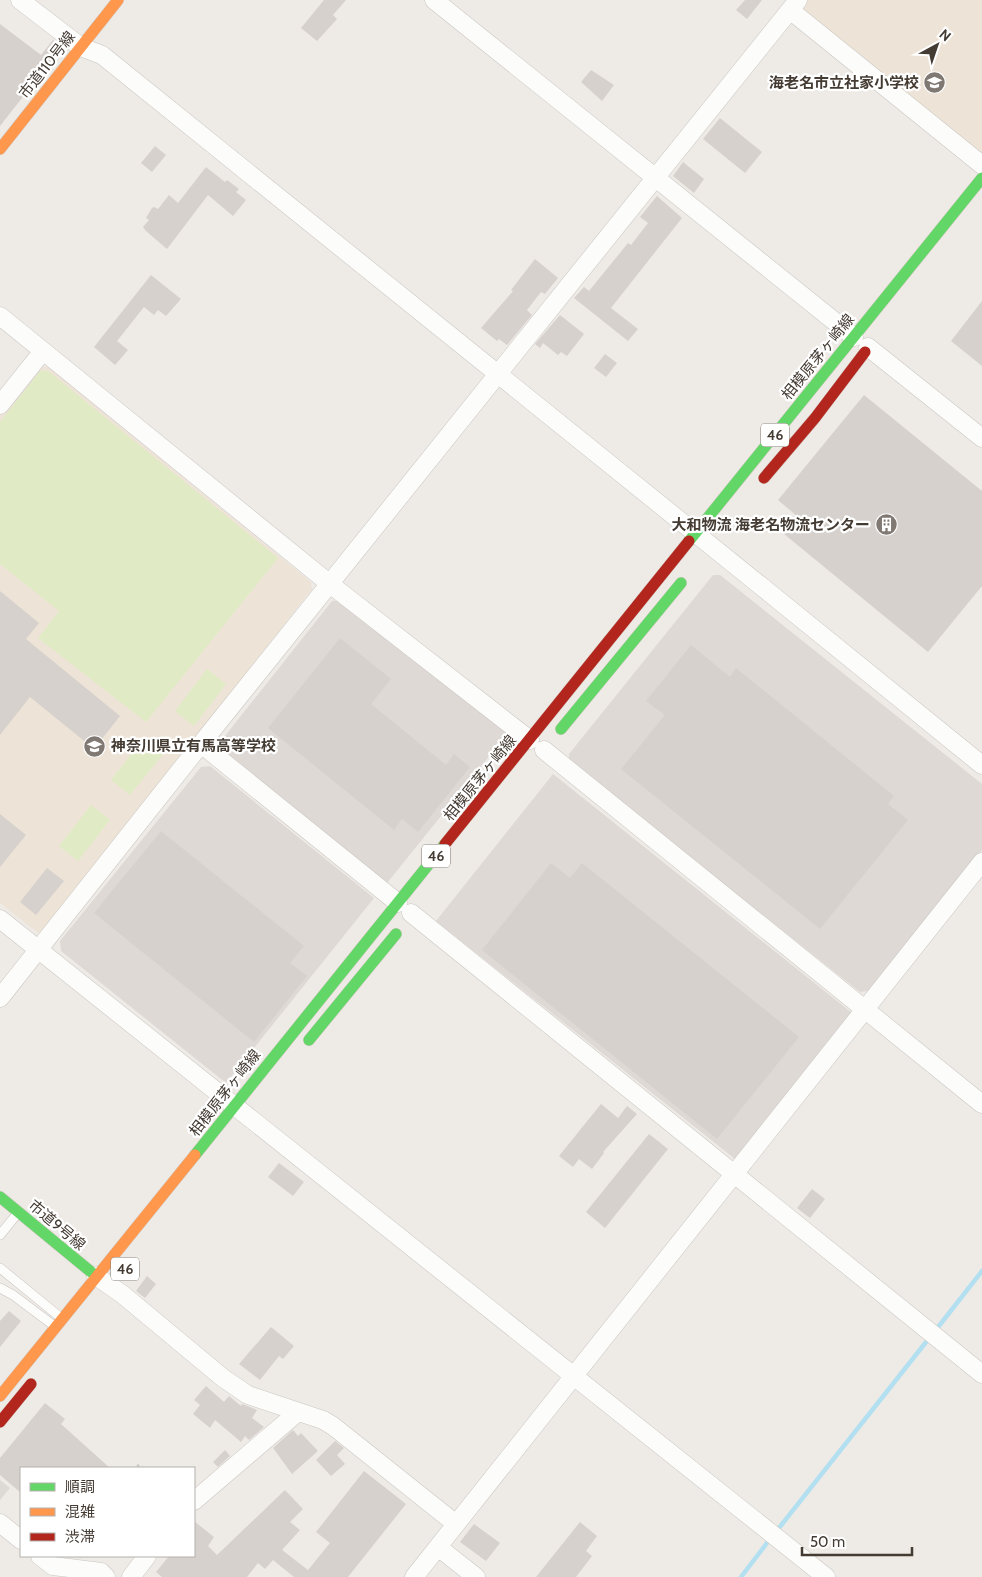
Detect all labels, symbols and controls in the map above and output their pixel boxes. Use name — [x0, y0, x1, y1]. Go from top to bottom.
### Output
north arrow — [912, 20, 962, 70]
text: N — [936, 25, 955, 45]
street label: 市道110号線 — [15, 28, 79, 102]
school or university icon: 海老名市立社家小学校 — [923, 71, 947, 95]
place label: 海老名市立社家小学校 — [769, 74, 919, 92]
street label: 相模原茅ヶ崎線 — [778, 311, 858, 403]
road number: 46 — [761, 424, 789, 446]
building icon: 大和物流 海老名物流センター — [874, 513, 898, 537]
place label: 大和物流 海老名物流センター — [672, 516, 870, 534]
street label: 相模原茅ヶ崎線 — [440, 732, 520, 824]
school or university icon: 神奈川県立有馬高等学校 — [83, 734, 107, 758]
place label: 神奈川県立有馬高等学校 — [110, 737, 276, 755]
road number: 46 — [422, 844, 450, 868]
street label: 相模原茅ヶ崎線 — [186, 1046, 264, 1140]
street label: 市道9号線 — [25, 1196, 89, 1254]
road number: 46 — [111, 1258, 139, 1280]
legend — [20, 1467, 195, 1557]
text: 順調 — [65, 1478, 95, 1496]
text: 混雑 — [65, 1503, 95, 1521]
scale bar — [802, 1524, 912, 1556]
text: 渋滞 — [65, 1528, 95, 1546]
text: 50 m — [810, 1533, 845, 1551]

